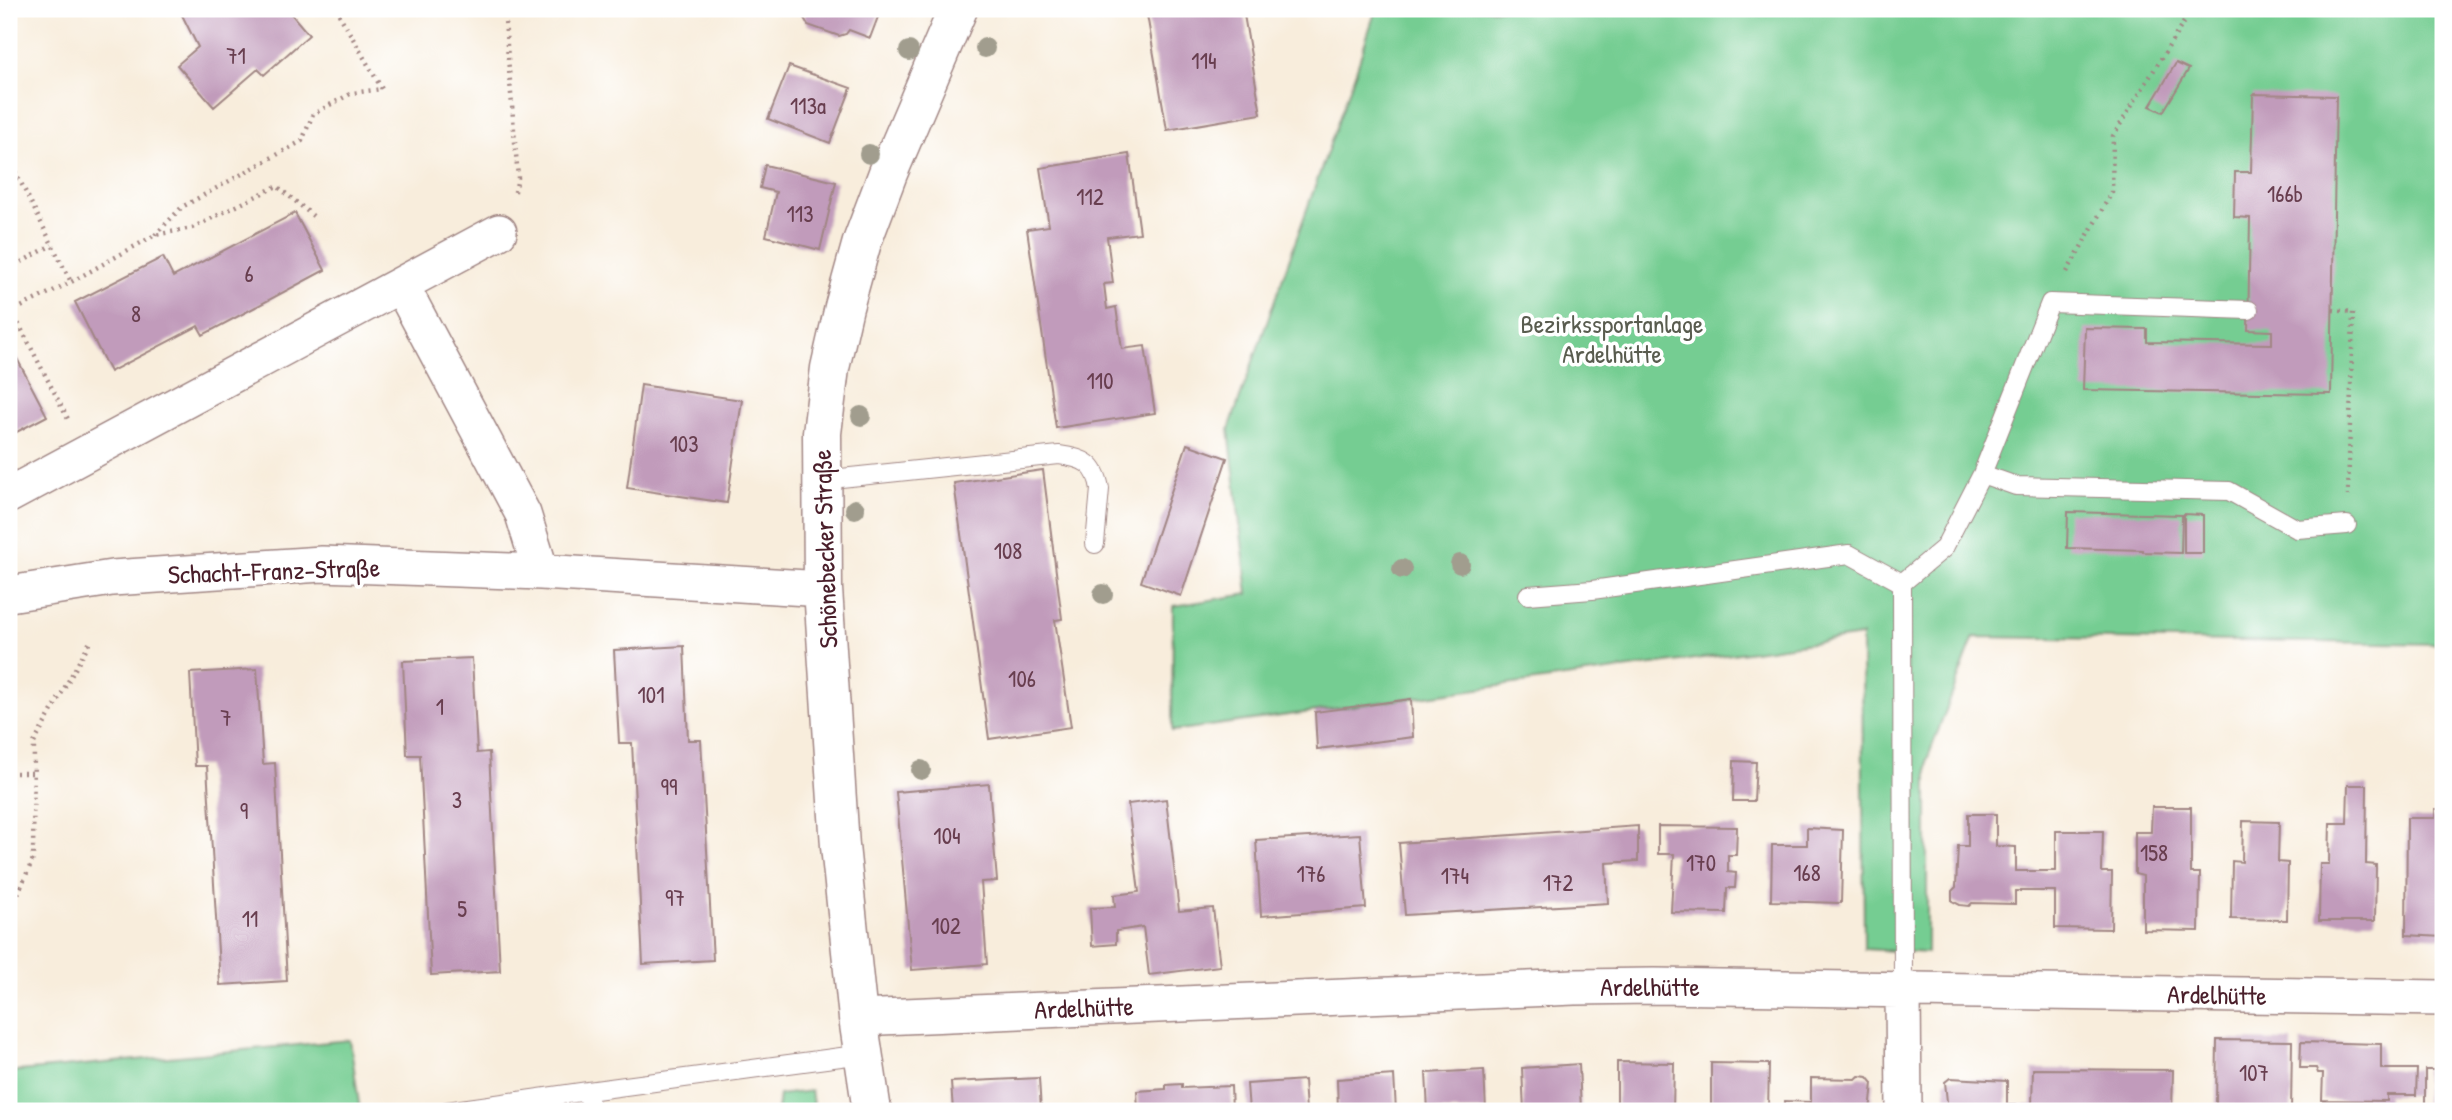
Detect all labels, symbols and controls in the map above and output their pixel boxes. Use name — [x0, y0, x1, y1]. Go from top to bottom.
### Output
house number: 71 — [226, 40, 246, 71]
house number: 114 — [1191, 45, 1217, 76]
house number: 113a — [790, 90, 826, 121]
house number: 166b — [2267, 178, 2303, 209]
house number: 112 — [1076, 181, 1104, 212]
house number: 113 — [786, 198, 814, 229]
house number: 6 — [244, 258, 254, 289]
house number: 8 — [131, 298, 141, 329]
park label: Bezirkssportanlage Ardelhütte — [1521, 306, 1703, 371]
house number: 110 — [1086, 365, 1114, 396]
house number: 103 — [670, 428, 698, 459]
street label: Schönebecker Straße — [804, 449, 845, 649]
house number: 108 — [994, 535, 1022, 566]
street label: Schacht-Franz-Straße — [167, 549, 381, 592]
house number: 106 — [1008, 663, 1036, 694]
house number: 101 — [637, 679, 665, 710]
house number: 1 — [436, 691, 444, 722]
house number: 7 — [220, 702, 232, 733]
house number: 99 — [661, 771, 677, 802]
house number: 3 — [452, 784, 462, 815]
house number: 9 — [240, 795, 248, 826]
house number: 104 — [933, 820, 961, 851]
house number: 158 — [2140, 837, 2168, 868]
house number: 170 — [1686, 847, 1716, 878]
house number: 168 — [1793, 857, 1821, 888]
house number: 176 — [1297, 858, 1325, 889]
house number: 174 — [1441, 860, 1469, 891]
house number: 172 — [1543, 867, 1573, 898]
house number: 97 — [665, 882, 685, 913]
house number: 5 — [457, 893, 467, 924]
house number: 11 — [242, 903, 258, 934]
house number: 102 — [931, 910, 961, 941]
street label: Ardelhütte — [1600, 969, 1700, 1004]
street label: Ardelhütte — [2167, 976, 2267, 1013]
street label: Ardelhütte — [1034, 988, 1134, 1027]
house number: 107 — [2239, 1057, 2269, 1088]

